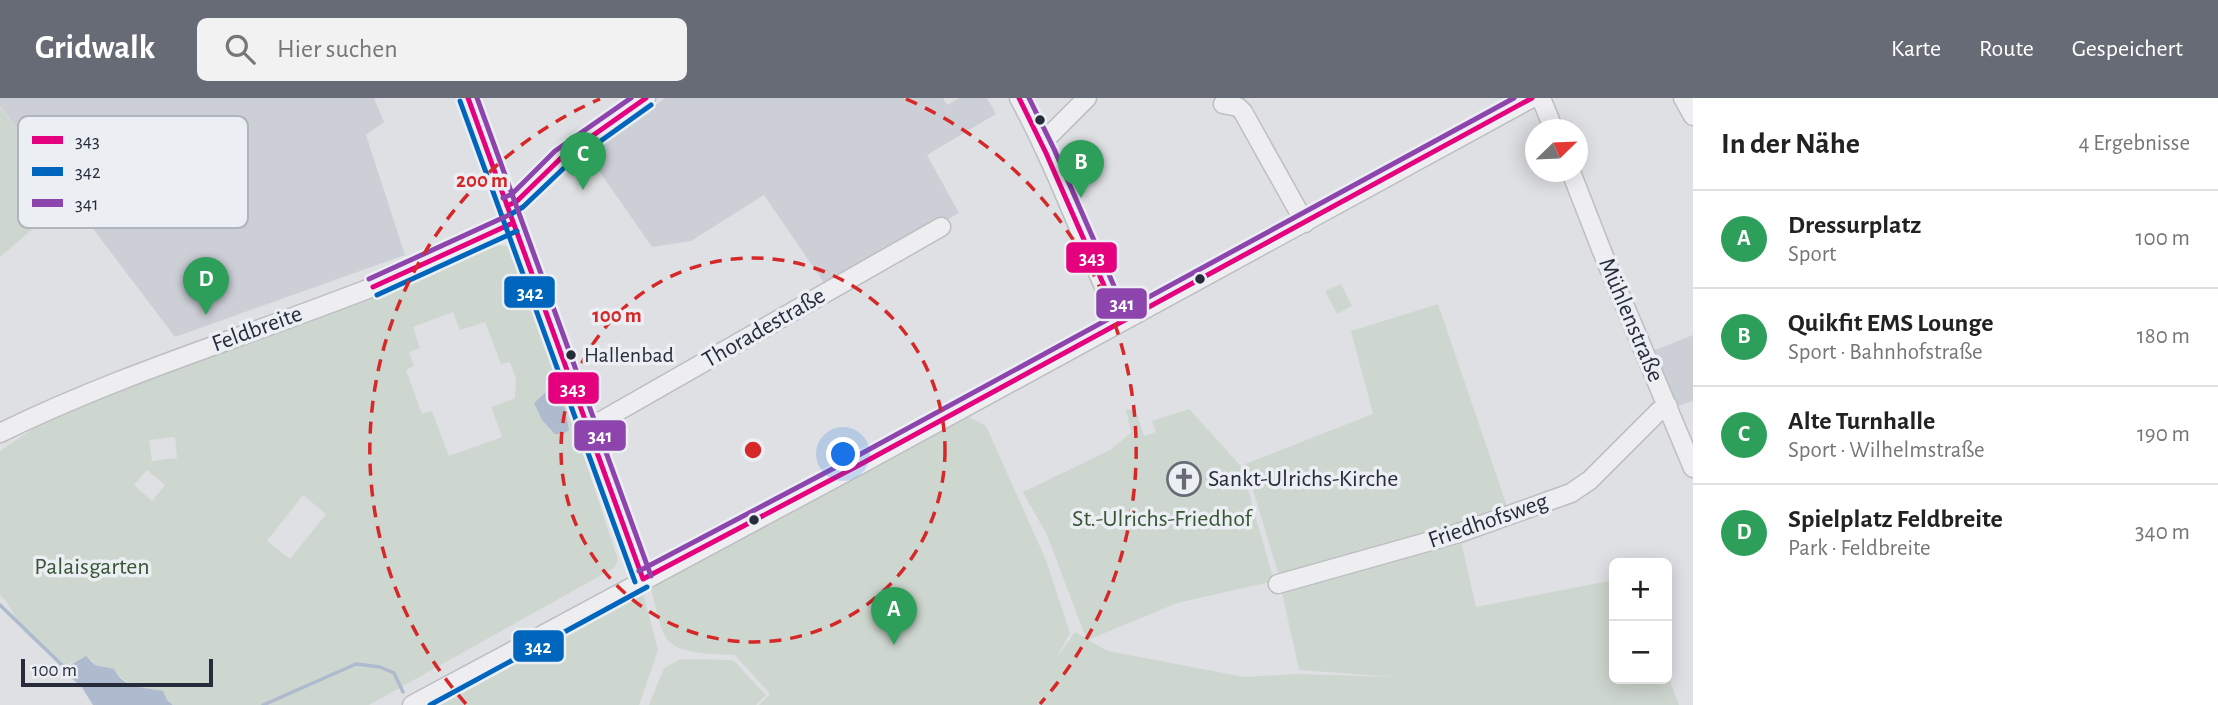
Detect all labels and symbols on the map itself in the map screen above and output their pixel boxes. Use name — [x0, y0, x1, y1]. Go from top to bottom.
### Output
unlabelled marker — [1033, 113, 1047, 127]
legend — [18, 116, 248, 228]
north arrow — [1525, 119, 1588, 182]
text: 343 — [75, 132, 100, 151]
pin: C — [560, 132, 606, 190]
pin: B — [1058, 140, 1104, 198]
text: 342 — [75, 163, 101, 182]
text: 200 m — [456, 170, 508, 191]
text: 341 — [75, 195, 99, 214]
line badge: 343 — [1065, 241, 1118, 274]
text: 343 — [1079, 249, 1105, 268]
street label: Mühlenstraße — [1594, 255, 1668, 385]
pin: D — [183, 257, 229, 315]
unlabelled marker — [1193, 272, 1207, 286]
line badge: 342 — [503, 275, 556, 309]
street label: Thoradestraße — [699, 283, 829, 373]
text: 342 — [517, 284, 543, 303]
line badge: 341 — [1095, 287, 1148, 320]
text: 341 — [1110, 295, 1134, 314]
street label: Feldbreite — [209, 302, 305, 356]
text: 100 m — [592, 305, 642, 326]
place label: Hallenbad — [584, 344, 674, 366]
marker: Hallenbad — [564, 348, 578, 362]
line badge: 343 — [547, 371, 600, 405]
text: 343 — [560, 380, 586, 399]
line badge: 341 — [573, 419, 627, 452]
text: 341 — [588, 427, 612, 446]
your location — [826, 437, 860, 471]
centre of rings — [741, 438, 765, 462]
church icon: Sankt-Ulrichs-Kirche — [1165, 460, 1203, 498]
place label: Sankt-Ulrichs-Kirche — [1208, 467, 1398, 491]
street label: Friedhofsweg — [1425, 489, 1551, 553]
park label: St.-Ulrichs-Friedhof — [1072, 507, 1254, 531]
unlabelled marker — [747, 513, 761, 527]
park label: Palaisgarten — [34, 555, 150, 579]
pin: A — [871, 587, 917, 645]
line badge: 342 — [512, 629, 565, 663]
text: 342 — [525, 638, 551, 657]
scale bar — [21, 656, 214, 688]

